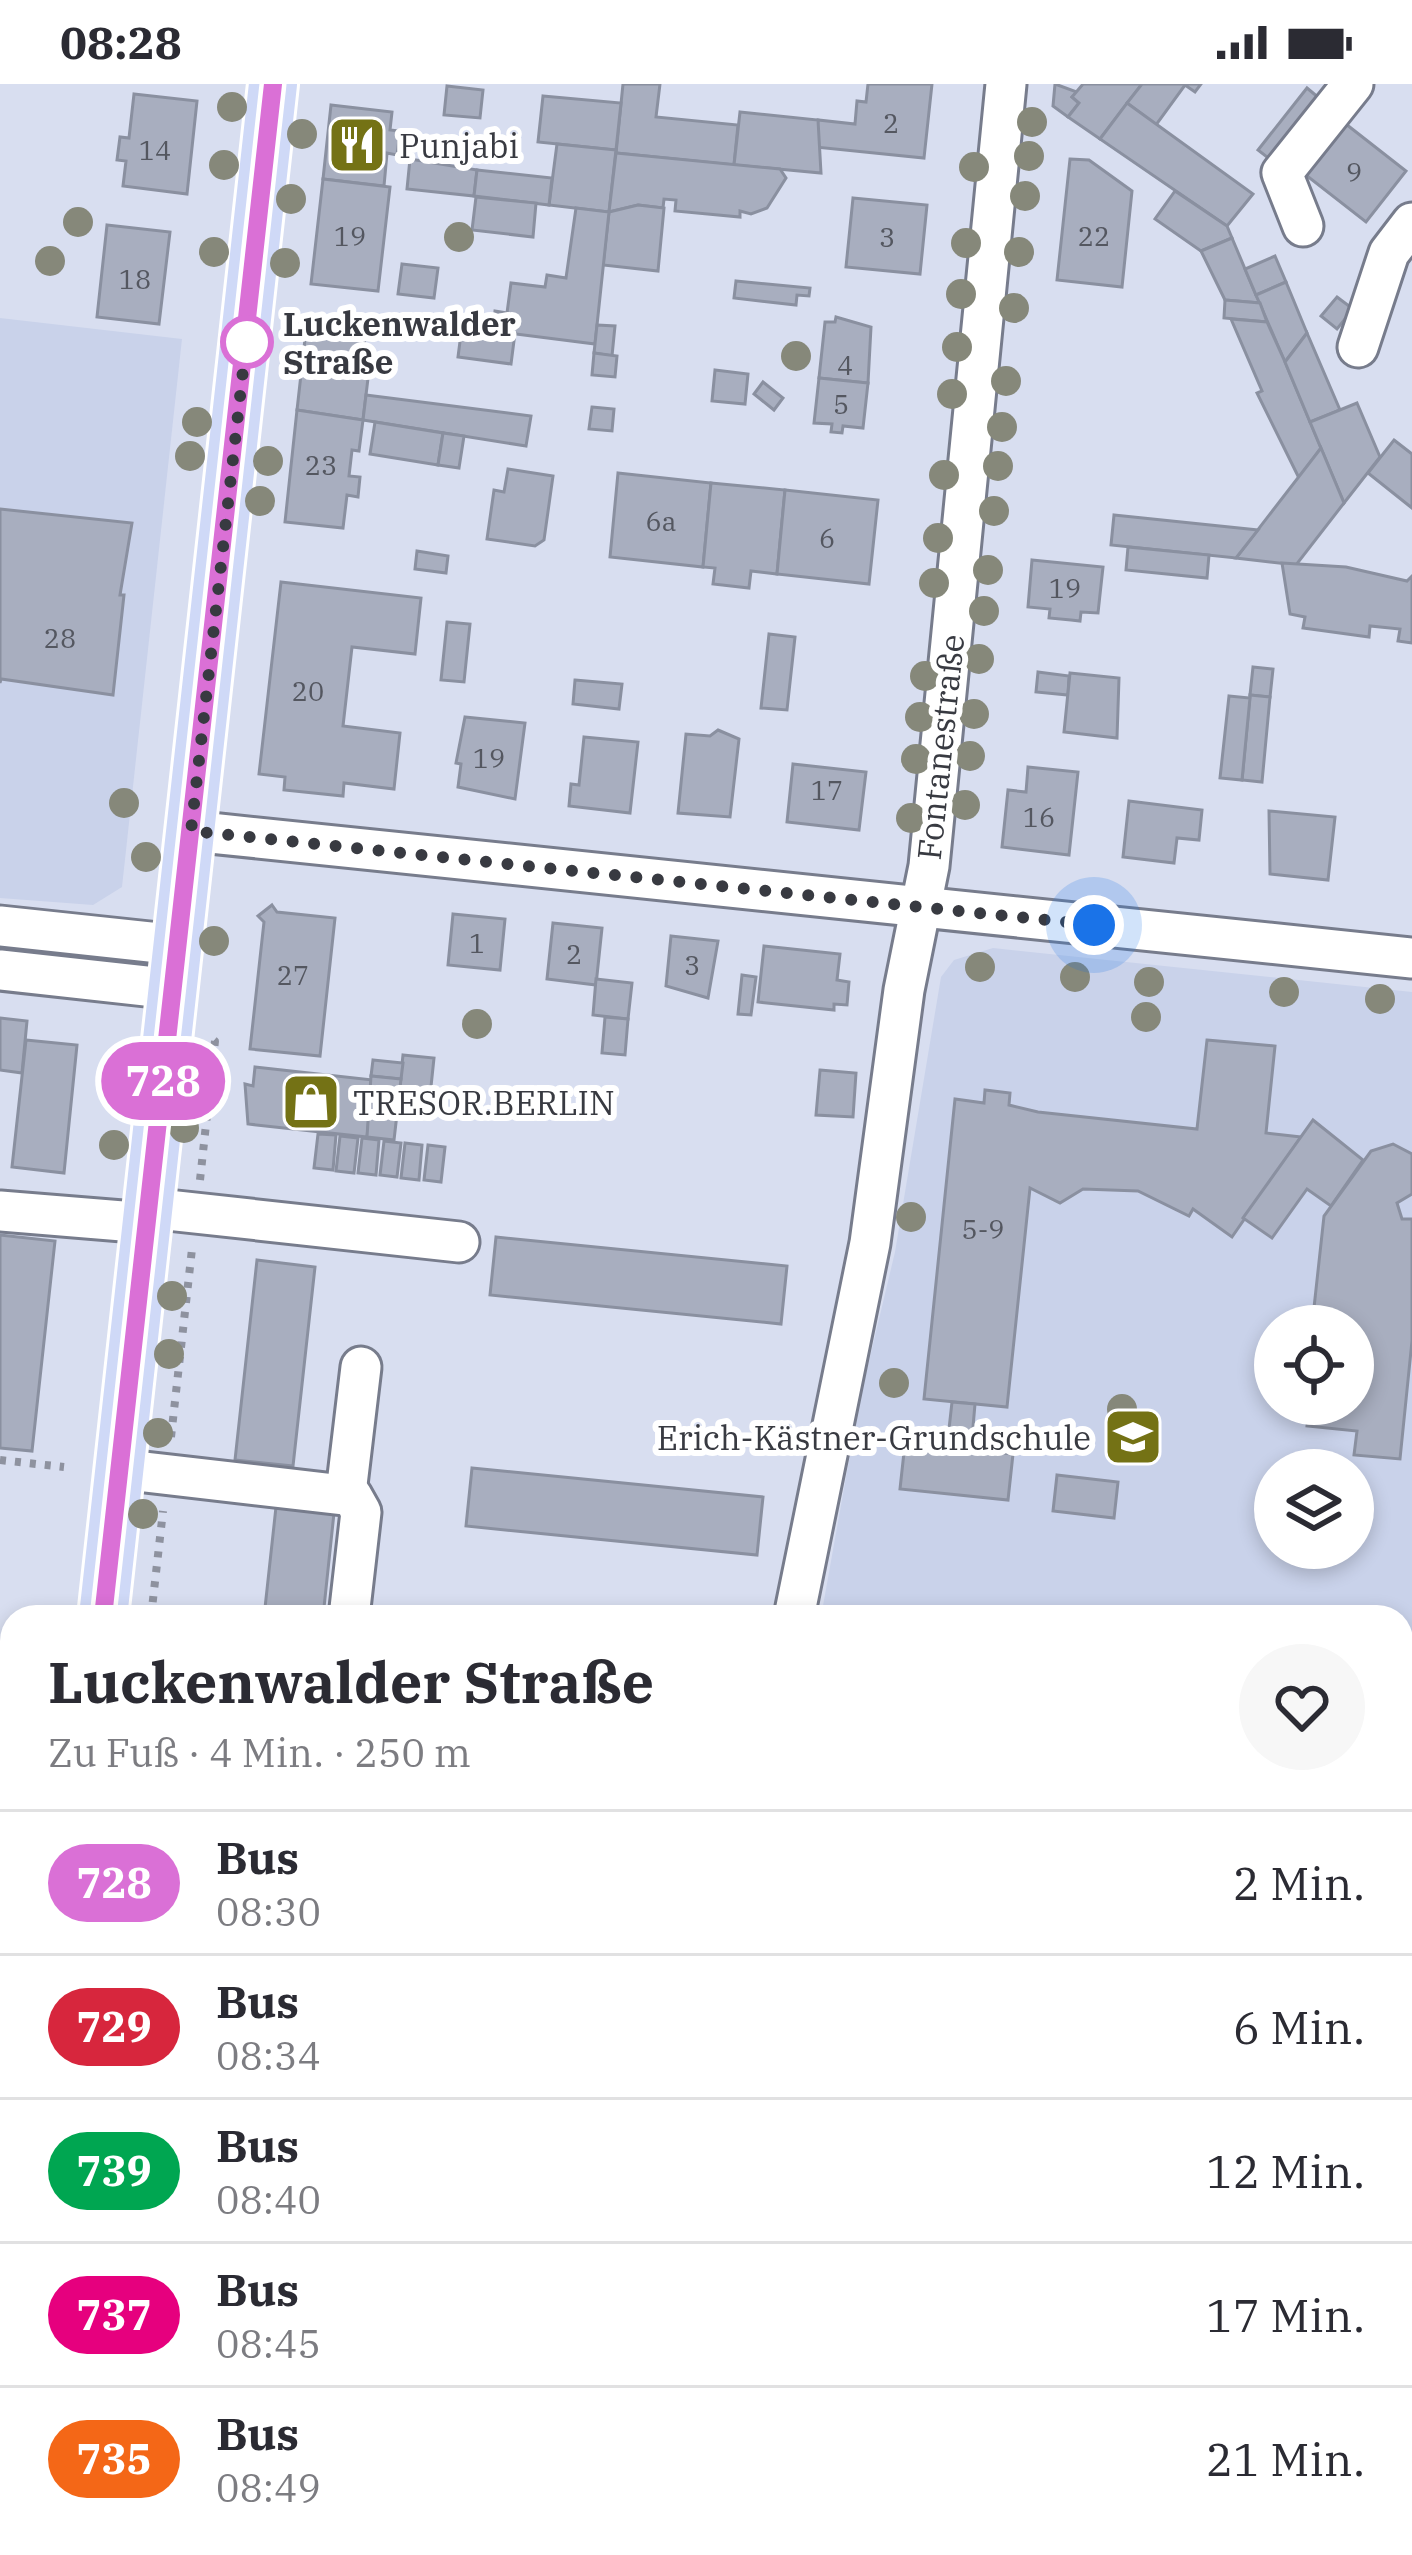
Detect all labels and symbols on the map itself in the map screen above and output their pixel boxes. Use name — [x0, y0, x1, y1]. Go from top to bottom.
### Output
house number: 2 — [883, 105, 899, 140]
restaurant icon: Punjabi — [326, 114, 388, 176]
place label: Punjabi — [399, 124, 519, 167]
house number: 14 — [139, 132, 171, 167]
house number: 9 — [1346, 154, 1362, 189]
house number: 19 — [334, 218, 366, 253]
house number: 22 — [1078, 218, 1110, 253]
house number: 3 — [879, 219, 895, 254]
house number: 18 — [119, 261, 151, 296]
place label: Luckenwalder Straße — [283, 302, 516, 383]
marker: Luckenwalder Straße — [222, 317, 272, 367]
house number: 4 — [837, 347, 853, 382]
house number: 5 — [833, 386, 849, 421]
house number: 23 — [305, 447, 337, 482]
house number: 6a — [646, 503, 676, 538]
house number: 6 — [819, 520, 835, 555]
house number: 19 — [1049, 570, 1081, 605]
house number: 28 — [44, 620, 76, 655]
street label: Fontanestraße — [907, 632, 973, 862]
house number: 20 — [292, 673, 324, 708]
house number: 19 — [473, 740, 505, 775]
house number: 17 — [811, 772, 843, 807]
house number: 16 — [1023, 799, 1055, 834]
your location — [1064, 895, 1124, 955]
house number: 1 — [469, 925, 485, 960]
house number: 2 — [566, 936, 582, 971]
house number: 3 — [684, 947, 700, 982]
house number: 27 — [277, 957, 309, 992]
line badge: 728 — [94, 1042, 232, 1120]
shop icon: TRESOR.BERLIN — [280, 1071, 342, 1133]
place label: TRESOR.BERLIN — [353, 1081, 615, 1124]
house number: 5-9 — [961, 1211, 1005, 1246]
school or university icon: Erich-Kästner-Grundschule — [1102, 1406, 1164, 1468]
place label: Erich-Kästner-Grundschule — [657, 1416, 1091, 1459]

